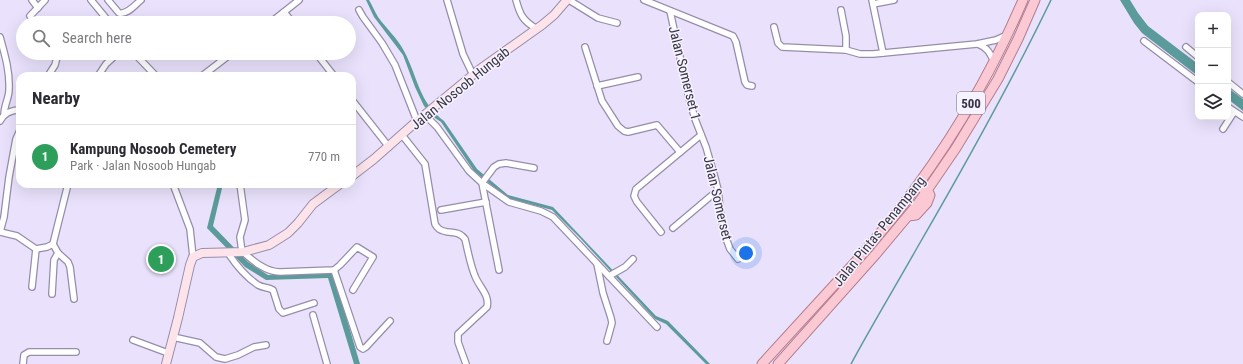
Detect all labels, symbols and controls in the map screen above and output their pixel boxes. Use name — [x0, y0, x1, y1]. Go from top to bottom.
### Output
map controls — [1195, 12, 1231, 120]
button: + — [1195, 12, 1231, 48]
search box — [16, 16, 356, 60]
street label: Jalan Somerset 1 — [666, 24, 704, 122]
icon: search — [30, 27, 52, 49]
text: Search here — [62, 29, 132, 47]
street label: Jalan Nosoob Hungab — [407, 43, 513, 133]
button: − — [1195, 48, 1231, 84]
button: layers — [1195, 84, 1231, 120]
text: Nearby — [32, 88, 80, 108]
road number: 500 — [957, 92, 985, 114]
text: Kampung Nosoob Cemetery — [70, 140, 237, 158]
text: 1 — [42, 149, 48, 164]
text: 770 m — [308, 149, 340, 164]
street label: Jalan Somerset — [701, 154, 735, 242]
text: Park · Jalan Nosoob Hungab — [70, 158, 216, 173]
street label: Jalan Pintas Penampang — [830, 173, 928, 289]
your location — [736, 243, 756, 263]
pin: 1 — [148, 244, 174, 274]

